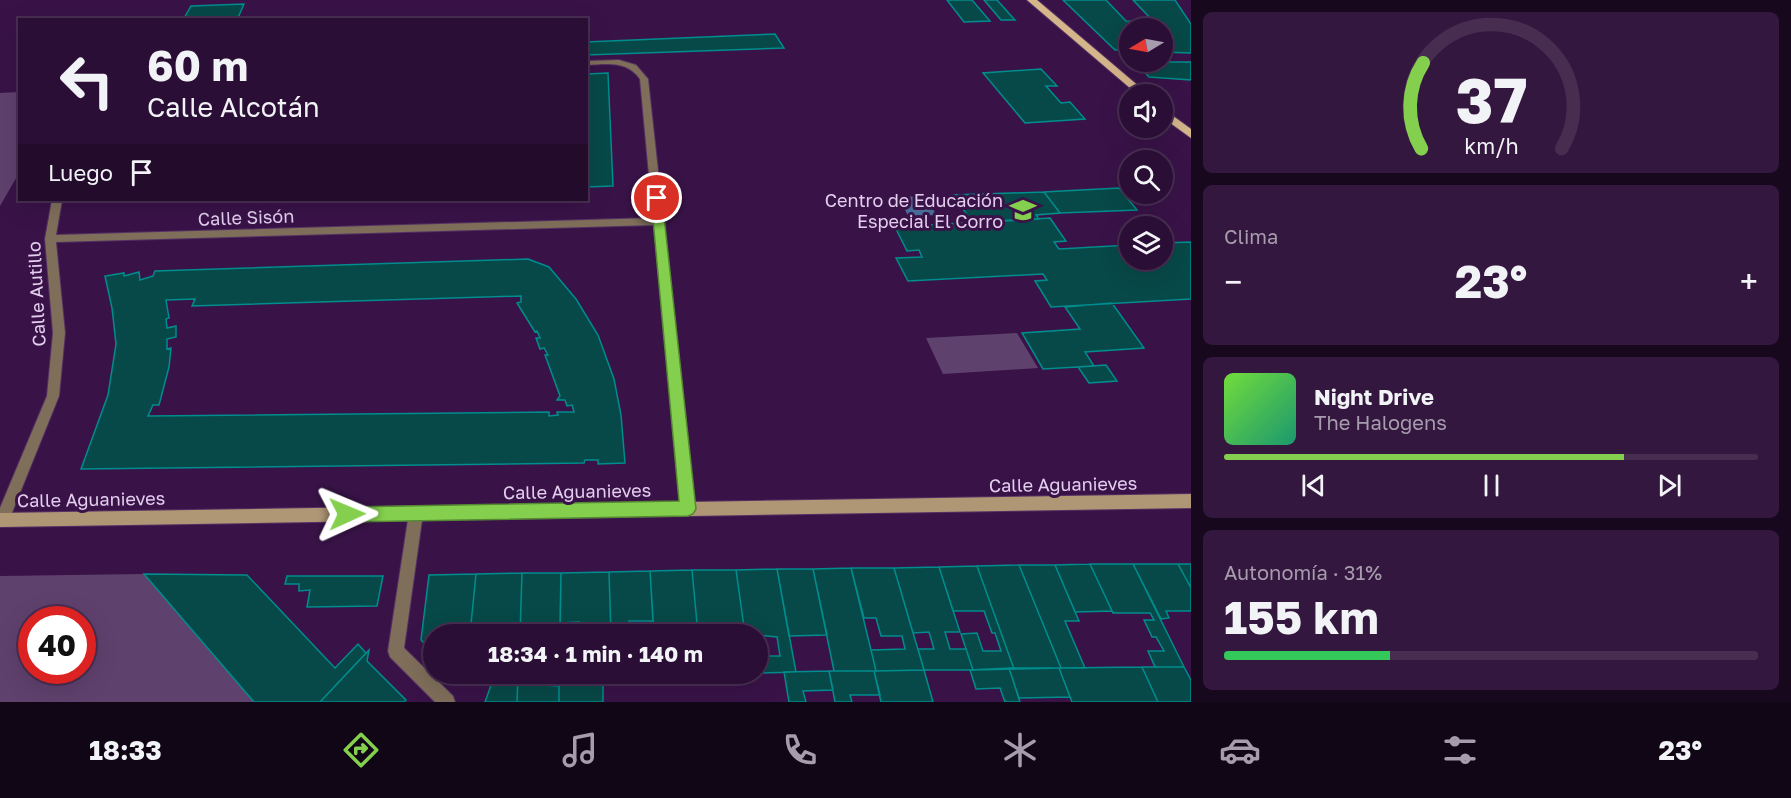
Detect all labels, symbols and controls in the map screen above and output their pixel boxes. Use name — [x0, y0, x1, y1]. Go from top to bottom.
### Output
north arrow — [1119, 18, 1173, 72]
map controls — [1119, 18, 1173, 270]
text: 60 m — [147, 40, 248, 90]
icon: left — [48, 42, 126, 120]
text: 37 — [1455, 62, 1527, 137]
button: sound — [1119, 84, 1173, 138]
text: Calle Alcotán — [147, 91, 320, 123]
text: km/h — [1464, 134, 1518, 160]
button: search — [1119, 150, 1173, 204]
icon: arrive — [125, 156, 158, 189]
text: Luego — [48, 159, 113, 186]
pin — [631, 172, 682, 223]
icon: arrive — [640, 181, 673, 214]
place label: Centro de Educación Especial El Corro — [825, 189, 1003, 232]
school or university icon: Centro de Educación Especial El Corro — [1008, 195, 1038, 225]
street label: Calle Sisón — [197, 204, 295, 230]
button: layers — [1119, 216, 1173, 270]
text: Clima — [1224, 224, 1278, 248]
street label: Calle Autillo — [22, 241, 50, 347]
text: 23° — [1455, 254, 1527, 308]
text: − — [1224, 262, 1242, 301]
text: + — [1740, 262, 1758, 301]
text: Night Drive — [1314, 383, 1434, 410]
text: The Halogens — [1314, 410, 1447, 434]
icon: previous — [1297, 469, 1330, 502]
icon: pause — [1475, 469, 1508, 502]
icon: next — [1653, 469, 1686, 502]
street label: Calle Aguanieves — [989, 472, 1137, 496]
street label: Calle Aguanieves — [503, 479, 651, 503]
position arrow — [315, 482, 379, 546]
street label: Calle Aguanieves — [17, 487, 165, 511]
text: Autonomía · 31% — [1224, 560, 1382, 584]
text: 155 km — [1224, 590, 1379, 644]
speed limit sign: 40 — [18, 606, 96, 684]
text: 18:34 · 1 min · 140 m — [488, 640, 703, 667]
icon: directions — [340, 729, 382, 771]
icon: music — [559, 729, 601, 771]
icon: phone — [779, 729, 821, 771]
icon: climate — [999, 729, 1041, 771]
icon: car — [1219, 729, 1261, 771]
icon: filters — [1439, 729, 1481, 771]
text: 18:33 — [89, 734, 162, 766]
text: 23° — [1659, 734, 1702, 766]

